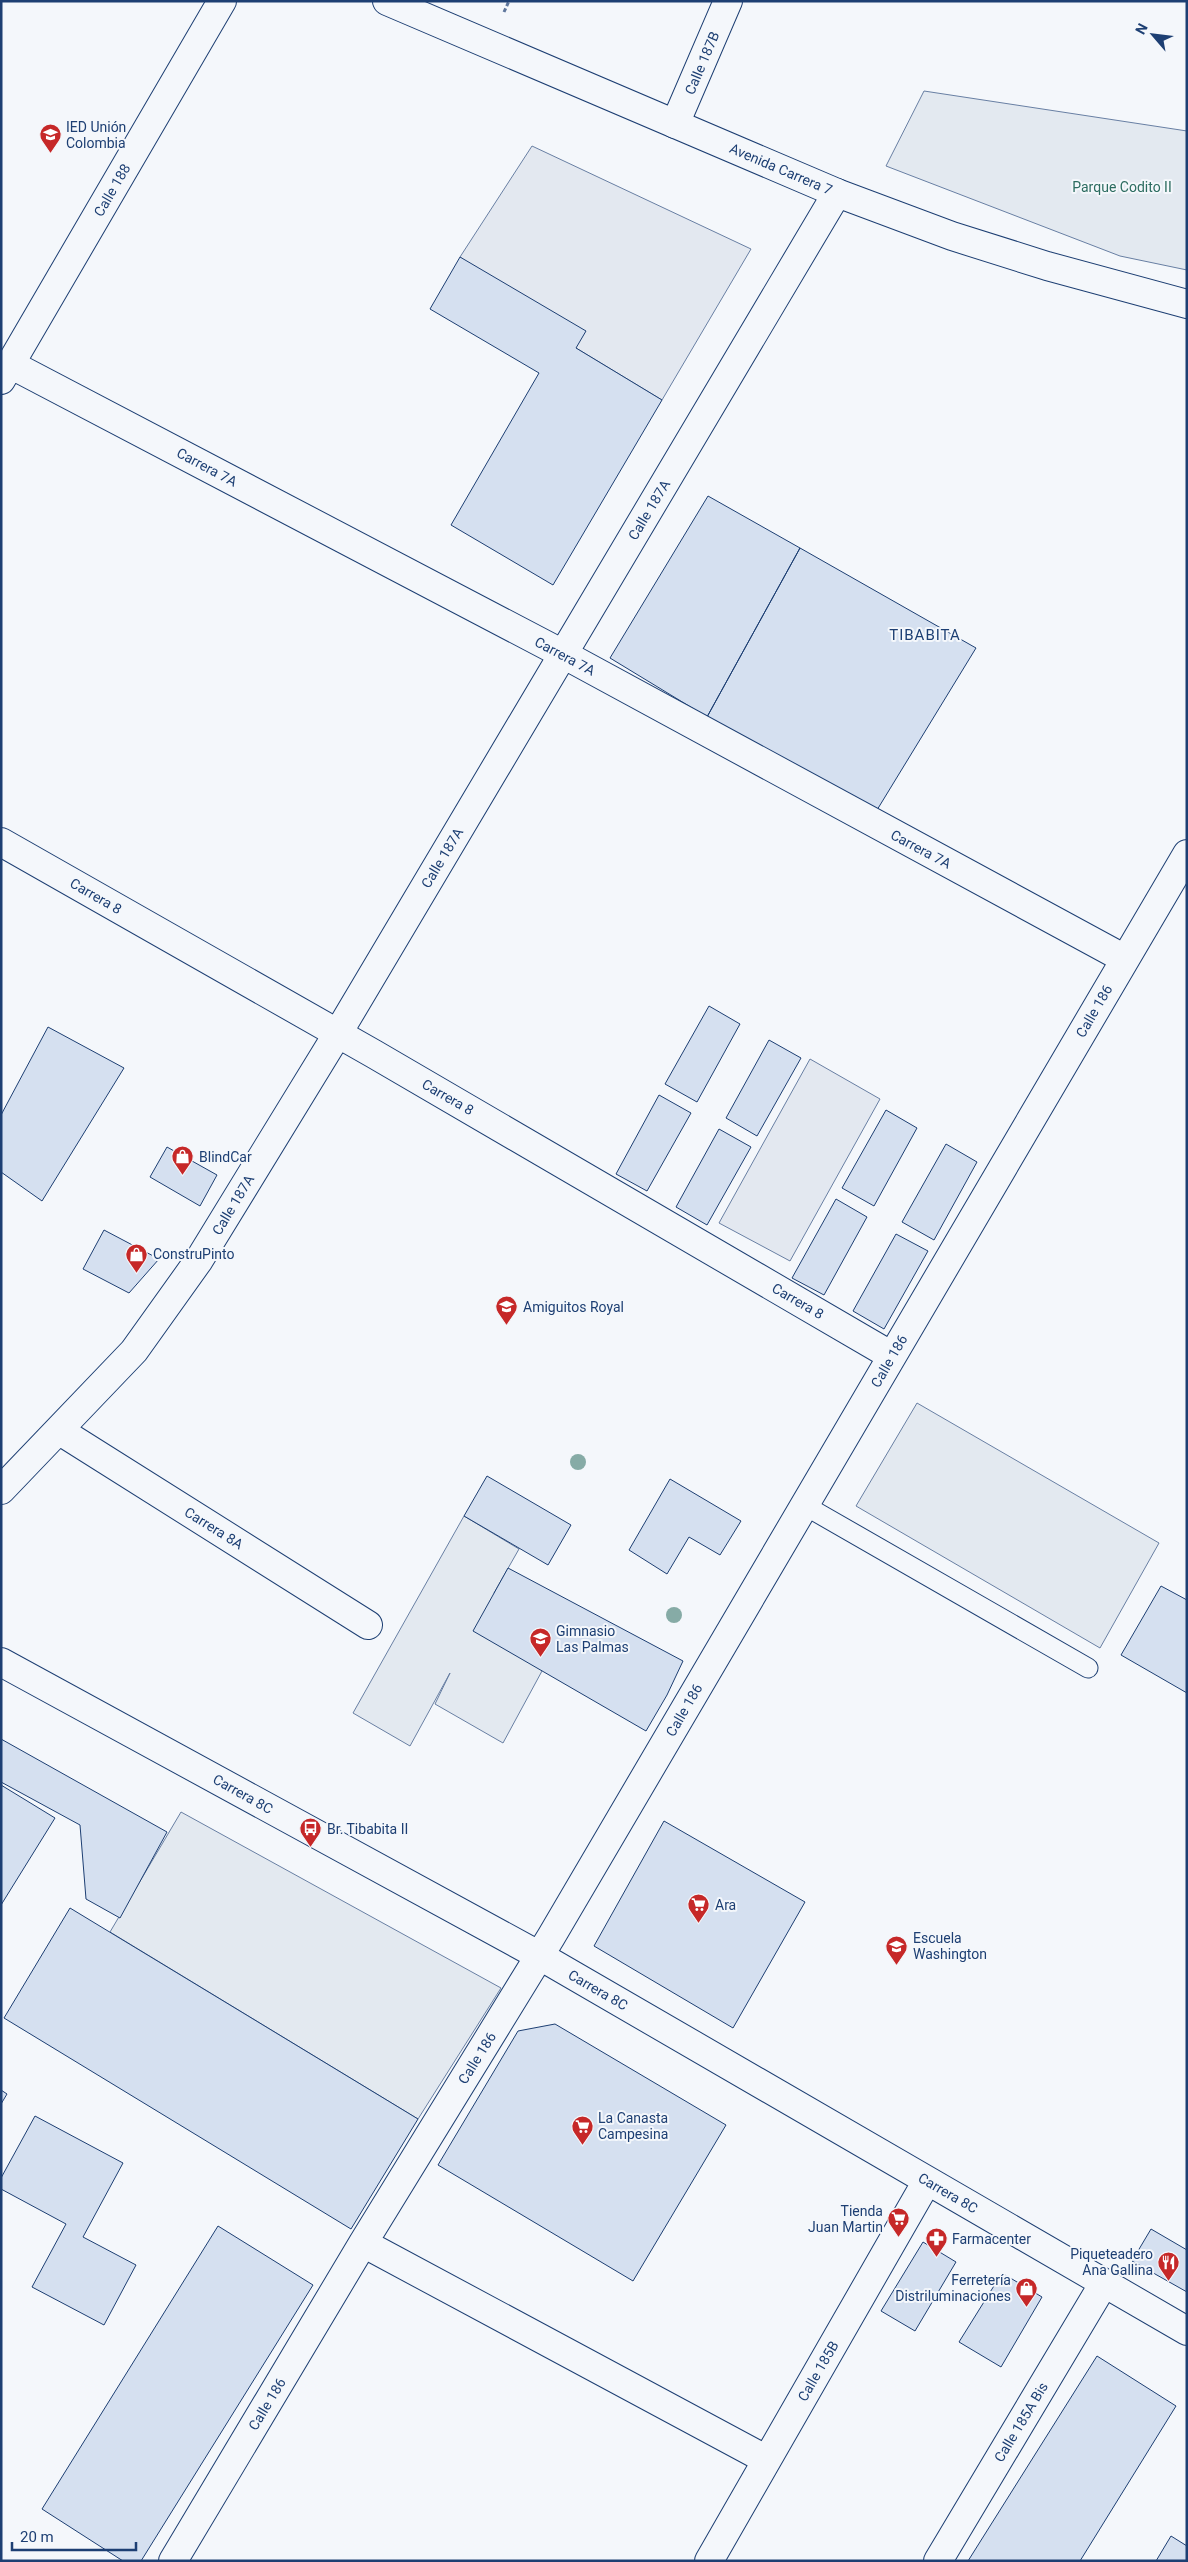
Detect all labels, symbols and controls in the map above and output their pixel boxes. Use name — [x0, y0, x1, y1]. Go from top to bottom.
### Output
north arrow — [1128, 10, 1178, 60]
text: N — [1132, 21, 1151, 37]
street label: Calle 187B — [682, 29, 722, 97]
place label: IED Unión Colombia — [66, 119, 126, 151]
school or university icon: IED Unión Colombia — [38, 123, 62, 154]
street label: Avenida Carrera 7 — [727, 140, 835, 198]
street label: Calle 188 — [91, 161, 134, 219]
park label: Parque Codito II — [1072, 179, 1172, 195]
street label: Carrera 7A — [174, 444, 240, 490]
street label: Calle 187A — [625, 477, 673, 543]
district label: TIBABITA — [889, 626, 961, 644]
street label: Carrera 7A — [532, 633, 598, 679]
street label: Calle 187A — [418, 825, 466, 891]
street label: Carrera 7A — [888, 826, 954, 872]
street label: Carrera 8 — [67, 875, 125, 917]
street label: Calle 186 — [1073, 982, 1116, 1040]
street label: Carrera 8 — [419, 1076, 477, 1118]
shop icon: BlindCar — [171, 1145, 195, 1176]
place label: BlindCar — [199, 1149, 252, 1165]
street label: Calle 187A — [209, 1172, 257, 1238]
shop icon: ConstruPinto — [125, 1242, 149, 1273]
place label: ConstruPinto — [153, 1246, 235, 1262]
street label: Carrera 8 — [769, 1280, 827, 1322]
school or university icon: Amiguitos Royal — [495, 1295, 519, 1326]
place label: Amiguitos Royal — [523, 1299, 624, 1315]
street label: Calle 186 — [868, 1332, 911, 1390]
street label: Carrera 8A — [182, 1504, 246, 1552]
place label: Gimnasio Las Palmas — [556, 1623, 629, 1655]
school or university icon: Gimnasio Las Palmas — [528, 1627, 552, 1658]
street label: Calle 186 — [663, 1681, 706, 1739]
street label: Carrera 8C — [210, 1771, 276, 1817]
bus stop icon: Br. Tibabita II — [299, 1817, 323, 1848]
place label: Br. Tibabita II — [327, 1821, 408, 1837]
supermarket icon: Ara — [687, 1893, 711, 1924]
place label: Ara — [715, 1897, 736, 1913]
place label: Escuela Washington — [913, 1930, 987, 1962]
school or university icon: Escuela Washington — [885, 1934, 909, 1965]
street label: Carrera 8C — [565, 1967, 631, 2013]
street label: Calle 186 — [455, 2029, 499, 2087]
place label: La Canasta Campesina — [598, 2110, 668, 2142]
supermarket icon: La Canasta Campesina — [570, 2114, 594, 2145]
street label: Carrera 8C — [915, 2170, 981, 2216]
place label: Tienda Juan Martin — [808, 2203, 883, 2235]
supermarket icon: Tienda Juan Martin — [887, 2207, 911, 2238]
pharmacy icon: Farmacenter — [924, 2227, 948, 2258]
place label: Farmacenter — [952, 2231, 1031, 2247]
place label: Piqueteadero Ana Gallina — [1070, 2246, 1153, 2278]
restaurant icon: Piqueteadero Ana Gallina — [1157, 2250, 1181, 2281]
place label: Ferretería Distriluminaciones — [895, 2272, 1011, 2304]
shop icon: Ferretería Distriluminaciones — [1015, 2276, 1039, 2307]
street label: Calle 185B — [794, 2338, 842, 2404]
street label: Calle 186 — [245, 2375, 289, 2433]
street label: Calle 185A Bis — [991, 2379, 1051, 2465]
scale bar — [12, 2520, 136, 2552]
text: 20 m — [20, 2528, 54, 2546]

